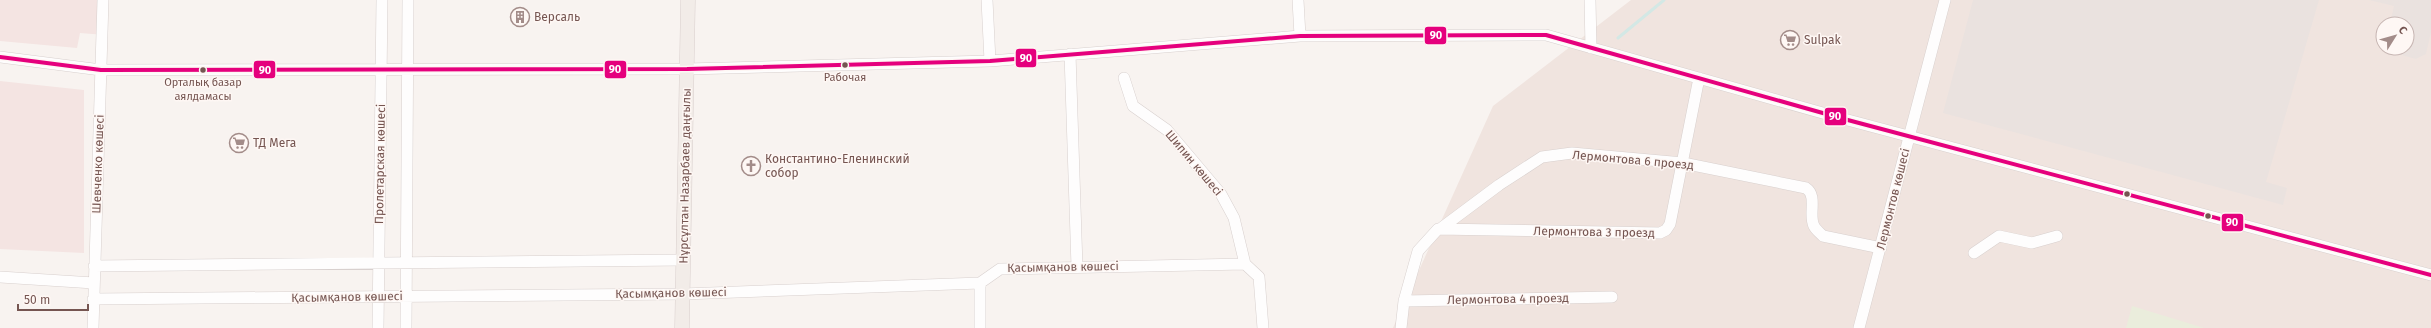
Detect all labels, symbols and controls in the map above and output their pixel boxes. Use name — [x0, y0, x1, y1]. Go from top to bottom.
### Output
building icon: Версаль — [509, 6, 531, 28]
place label: Версаль — [534, 10, 580, 24]
north arrow — [2375, 16, 2415, 56]
text: С — [2395, 24, 2410, 37]
line badge: 90 — [1424, 26, 1447, 45]
text: 90 — [1430, 29, 1443, 42]
supermarket icon: Sulpak — [1779, 29, 1801, 51]
place label: Sulpak — [1804, 33, 1842, 47]
line badge: 90 — [1015, 48, 1037, 68]
text: 90 — [1020, 52, 1033, 65]
line badge: 90 — [253, 60, 276, 79]
line badge: 90 — [604, 60, 627, 79]
marker: Рабочая — [840, 60, 850, 70]
text: 90 — [609, 63, 622, 76]
text: 90 — [259, 64, 272, 77]
marker: Орталық базар аялдамасы — [198, 65, 208, 75]
place label: Рабочая — [824, 71, 866, 84]
place label: Орталық базар аялдамасы — [164, 76, 242, 103]
street label: Нұрсұлтан Назарбаев даңғылы — [676, 88, 694, 264]
street label: Пролетарская көшесі — [372, 104, 388, 224]
line badge: 90 — [1824, 107, 1847, 126]
text: 90 — [1829, 110, 1842, 123]
street label: Шевченко көшесі — [89, 114, 107, 214]
street label: Шипин көшесі — [1163, 127, 1225, 199]
supermarket icon: ТД Мега — [228, 132, 250, 154]
place label: ТД Мега — [253, 136, 296, 150]
street label: Лермонтов көшесі — [1874, 147, 1912, 251]
street label: Лермонтова 6 проезд — [1572, 148, 1695, 172]
place label: Константино-Еленинский собор — [765, 152, 910, 180]
church icon: Константино-Еленинский собор — [740, 155, 762, 177]
unlabelled marker — [2122, 189, 2132, 199]
unlabelled marker — [2203, 211, 2213, 221]
line badge: 90 — [2221, 213, 2244, 232]
text: 90 — [2226, 216, 2239, 229]
street label: Лермонтова 3 проезд — [1533, 224, 1655, 240]
street label: Қасымқанов көшесі — [1007, 259, 1119, 275]
street label: Қасымқанов көшесі — [615, 285, 727, 301]
scale bar — [18, 286, 88, 312]
street label: Қасымқанов көшесі — [291, 289, 403, 305]
street label: Лермонтова 4 проезд — [1447, 291, 1569, 307]
text: 50 m — [24, 293, 50, 307]

